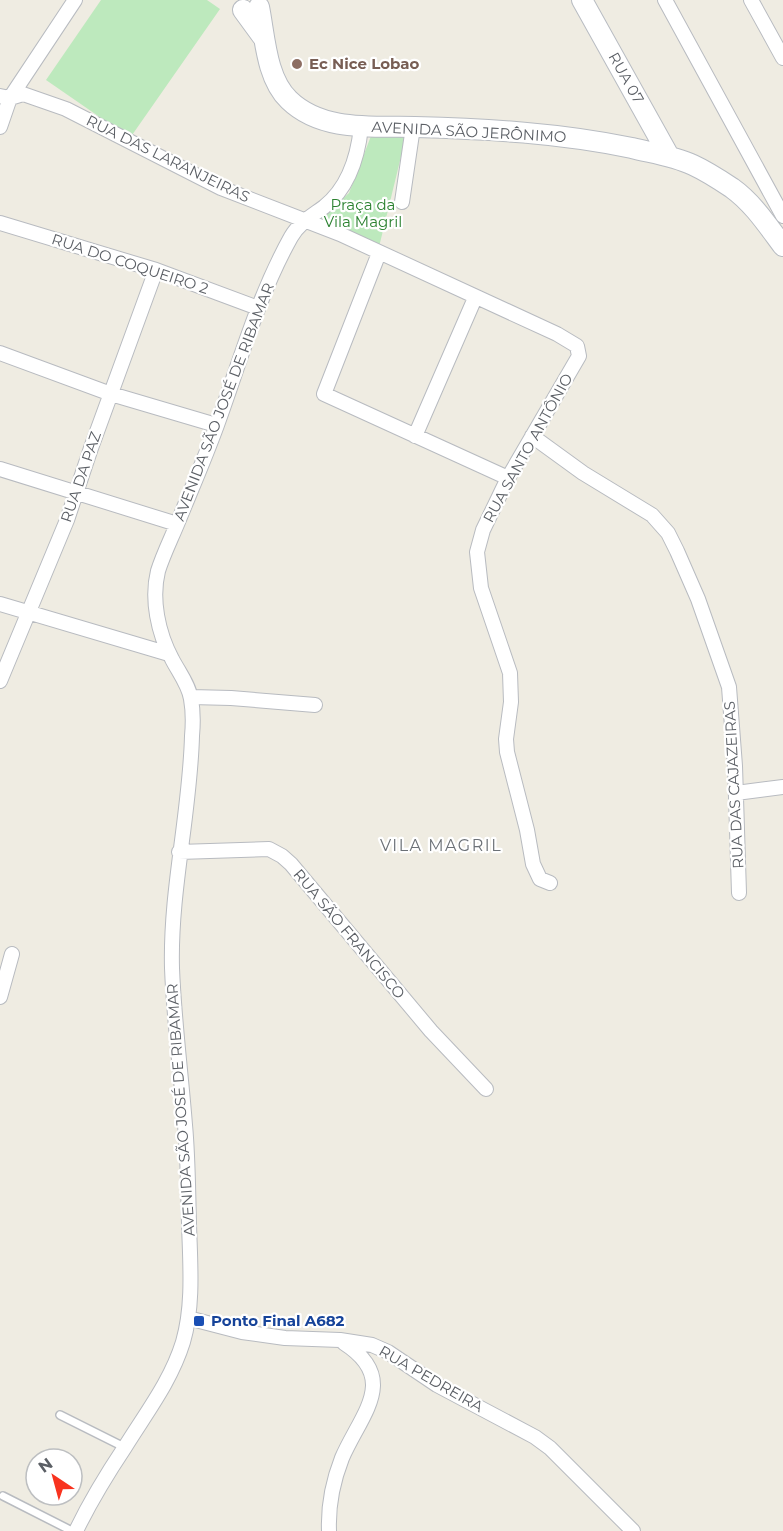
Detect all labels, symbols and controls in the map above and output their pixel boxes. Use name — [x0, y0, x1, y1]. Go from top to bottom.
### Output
street label: RUA 07 — [605, 49, 648, 107]
place label: Ec Nice Lobao — [309, 54, 420, 73]
marker: Ec Nice Lobao — [290, 57, 304, 71]
street label: RUA DAS LARANJEIRAS — [83, 111, 253, 206]
street label: AVENIDA SÃO JERÔNIMO — [371, 117, 567, 146]
park label: Praça da Vila Magril — [324, 195, 402, 231]
street label: RUA DO COQUEIRO 2 — [49, 229, 211, 298]
street label: AVENIDA SÃO JOSÉ DE RIBAMAR — [169, 280, 278, 524]
street label: RUA SANTO ANTÔNIO — [479, 370, 577, 526]
street label: RUA DA PAZ — [56, 429, 105, 525]
street label: RUA DAS CAJAZEIRAS — [720, 701, 747, 869]
district label: VILA MAGRIL — [380, 836, 502, 855]
street label: RUA SÃO FRANCISCO — [289, 865, 409, 1003]
street label: AVENIDA SÃO JOSÉ DE RIBAMAR — [162, 983, 199, 1237]
place label: Ponto Final A682 — [211, 1311, 345, 1330]
marker: Ponto Final A682 — [192, 1314, 206, 1328]
street label: RUA PEDREIRA — [376, 1341, 487, 1416]
north arrow — [24, 1447, 84, 1507]
text: N — [35, 1454, 56, 1477]

